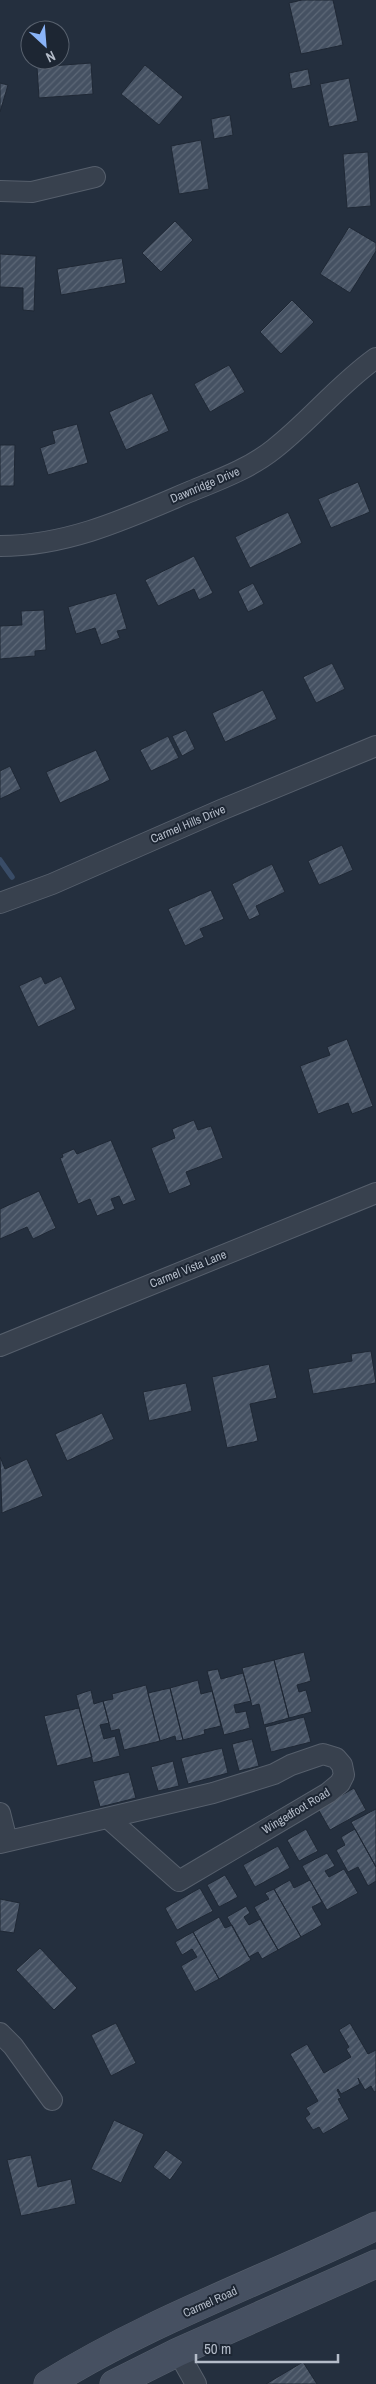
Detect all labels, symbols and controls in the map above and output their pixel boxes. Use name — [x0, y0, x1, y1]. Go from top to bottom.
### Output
north arrow — [20, 20, 70, 70]
text: N — [43, 47, 58, 67]
street label: Dawnridge Drive — [168, 463, 242, 507]
street label: Carmel Hills Drive — [148, 801, 228, 847]
street label: Carmel Vista Lane — [147, 1246, 229, 1292]
street label: Wingedfoot Road — [259, 1784, 333, 1838]
street label: Carmel Road — [180, 2283, 240, 2321]
scale bar — [196, 2332, 338, 2364]
text: 50 m — [204, 2338, 231, 2359]

